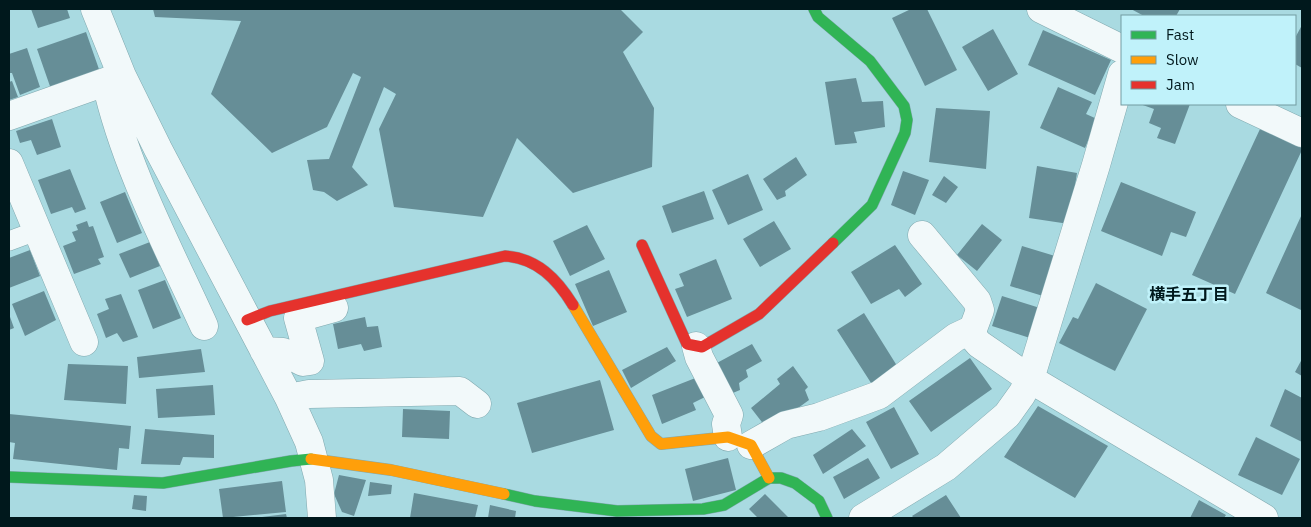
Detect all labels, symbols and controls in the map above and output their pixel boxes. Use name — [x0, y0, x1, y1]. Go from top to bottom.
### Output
legend — [1121, 15, 1296, 105]
text: Fast — [1166, 25, 1194, 44]
text: Slow — [1166, 50, 1199, 69]
text: Jam — [1166, 75, 1195, 94]
district label: 横手五丁目 — [1149, 284, 1229, 304]

